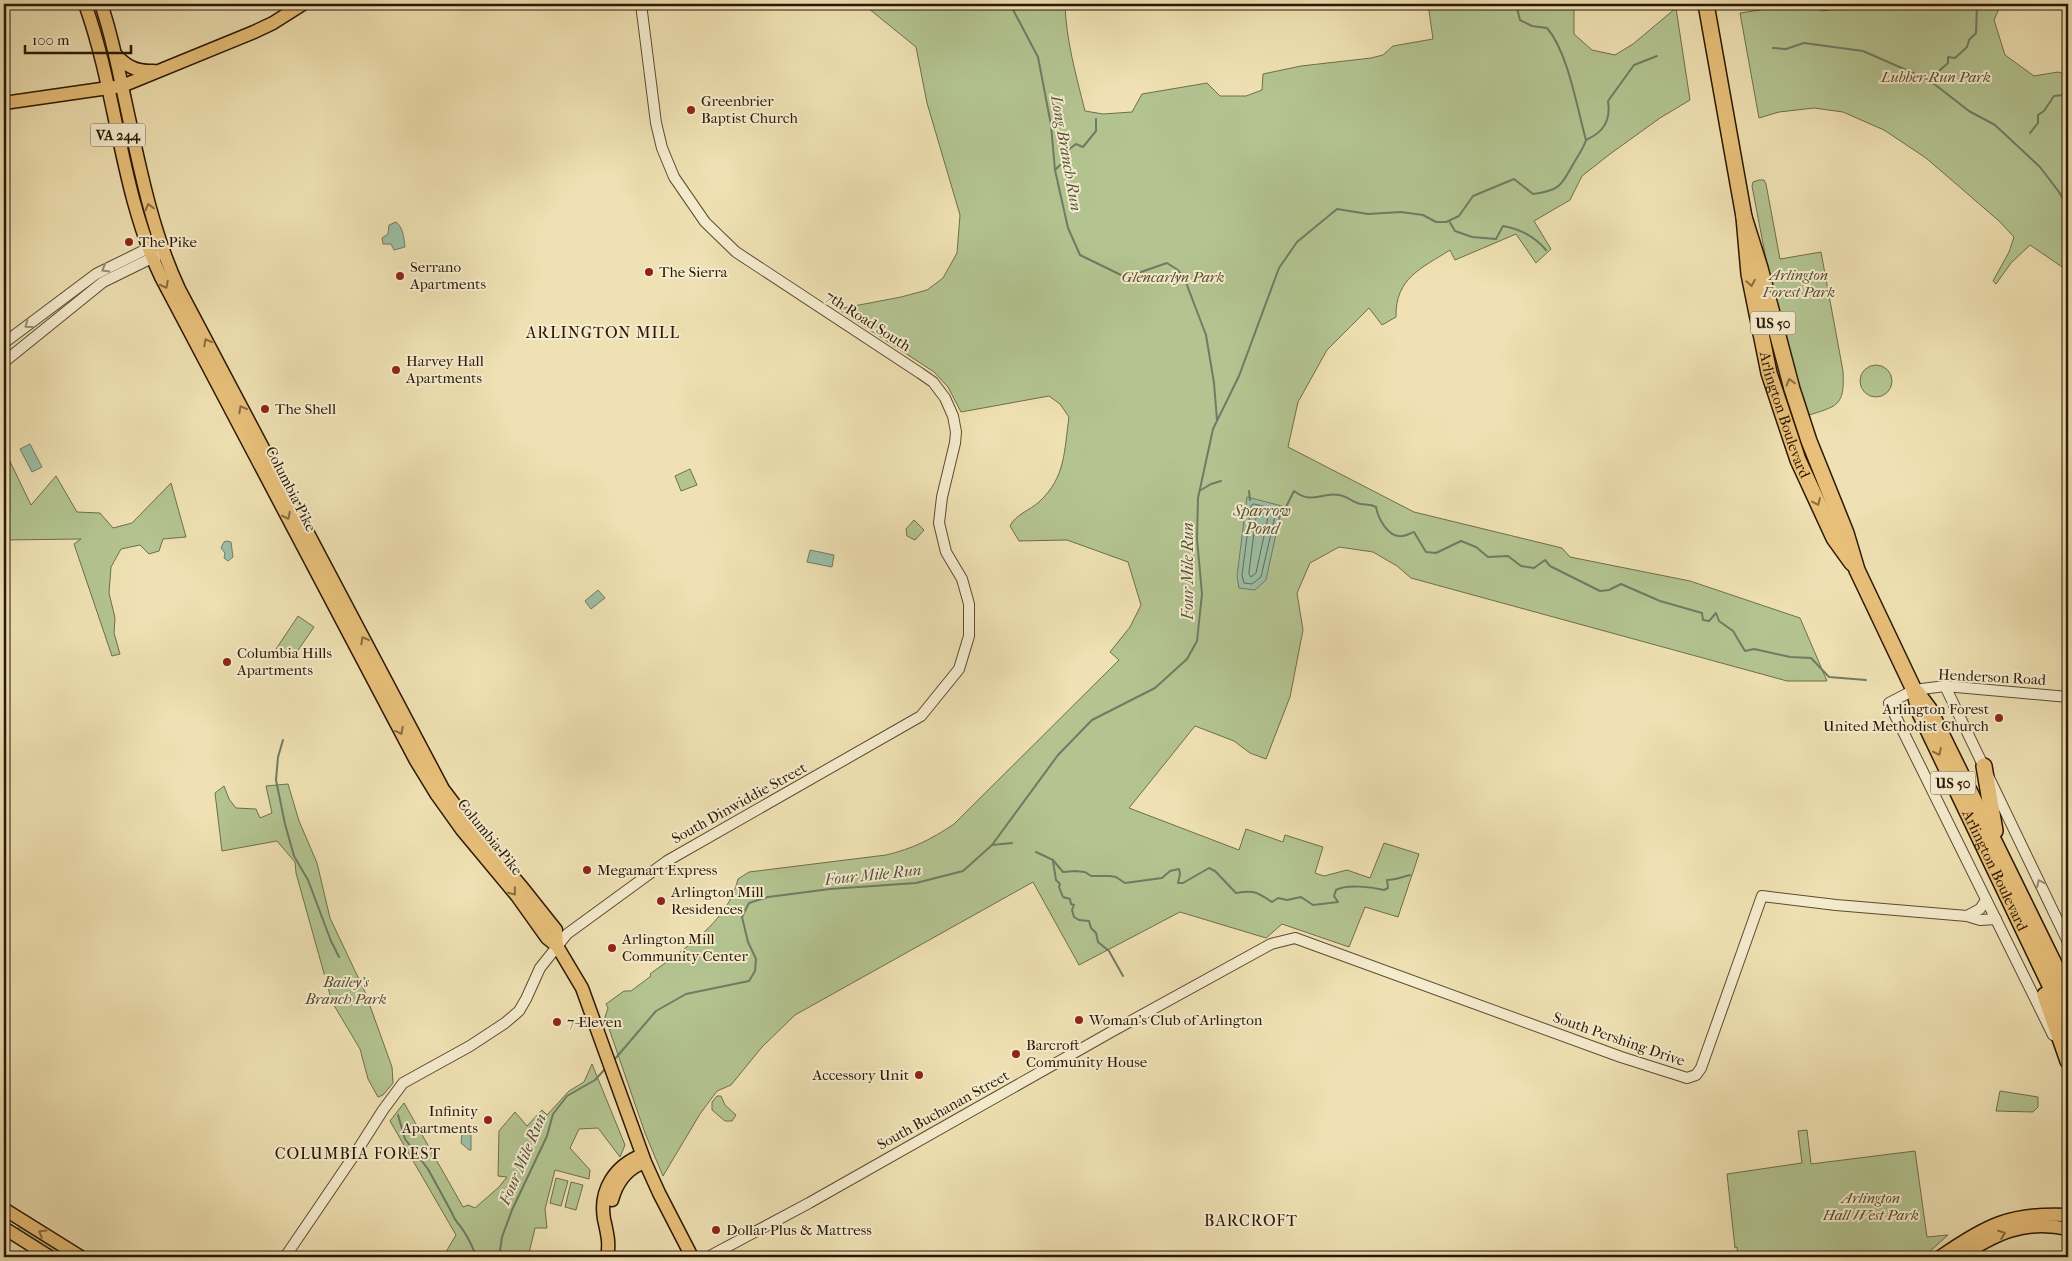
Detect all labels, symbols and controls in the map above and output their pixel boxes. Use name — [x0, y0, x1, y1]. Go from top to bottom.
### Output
scale bar — [25, 22, 131, 54]
text: 100 m — [32, 31, 70, 49]
park label: Lubber Run Park — [1880, 68, 1991, 86]
place label: Greenbrier Baptist Church — [701, 92, 798, 127]
water label: Long Branch Run — [1047, 93, 1086, 212]
marker: Greenbrier Baptist Church — [685, 104, 697, 116]
road number: VA 244 — [90, 124, 146, 146]
one-way arrow — [145, 204, 155, 212]
place label: The Pike — [139, 233, 197, 251]
marker: The Pike — [123, 236, 135, 248]
place label: Serrano Apartments — [409, 258, 486, 293]
one-way arrow — [101, 263, 110, 273]
place label: The Sierra — [659, 263, 729, 281]
marker: The Sierra — [643, 266, 655, 278]
park label: Arlington Forest Park — [1762, 266, 1835, 301]
park label: Glencarlyn Park — [1122, 268, 1225, 286]
marker: Serrano Apartments — [394, 270, 406, 282]
one-way arrow — [1745, 278, 1755, 287]
one-way arrow — [159, 280, 169, 289]
street label: 7th Road South — [822, 287, 915, 356]
road number: US 50 — [1750, 312, 1796, 334]
one-way arrow — [25, 319, 34, 328]
district label: ARLINGTON MILL — [525, 323, 680, 342]
one-way arrow — [203, 339, 213, 348]
street label: Arlington Boulevard — [1756, 349, 1814, 482]
place label: Harvey Hall Apartments — [405, 352, 484, 387]
marker: Harvey Hall Apartments — [390, 364, 402, 376]
one-way arrow — [1785, 379, 1795, 387]
place label: The Shell — [275, 400, 336, 418]
marker: The Shell — [259, 403, 271, 415]
one-way arrow — [238, 405, 248, 414]
street label: Columbia Pike — [262, 443, 320, 535]
one-way arrow — [1811, 497, 1821, 506]
water label: Sparrow Pond — [1232, 501, 1291, 538]
one-way arrow — [281, 511, 291, 520]
water label: Four Mile Run — [1178, 522, 1197, 621]
one-way arrow — [360, 636, 370, 645]
place label: Columbia Hills Apartments — [236, 644, 332, 679]
marker: Columbia Hills Apartments — [221, 656, 233, 668]
street label: Henderson Road — [1938, 665, 2047, 689]
place label: Arlington Forest United Methodist Church — [1823, 700, 1990, 735]
marker: Arlington Forest United Methodist Church — [1993, 712, 2005, 724]
one-way arrow — [394, 725, 404, 734]
one-way arrow — [1932, 747, 1942, 756]
street label: South Dinwiddie Street — [668, 758, 810, 848]
road number: US 50 — [1930, 771, 1976, 794]
street label: Columbia Pike — [454, 795, 527, 879]
street label: Arlington Boulevard — [1958, 806, 2032, 935]
water label: Four Mile Run — [823, 860, 922, 889]
place label: Megamart Express — [597, 861, 718, 879]
marker: Megamart Express — [581, 864, 593, 876]
one-way arrow — [2036, 879, 2046, 888]
place label: Arlington Mill Residences — [670, 883, 764, 918]
one-way arrow — [508, 886, 516, 895]
marker: Arlington Mill Residences — [655, 895, 667, 907]
place label: Arlington Mill Community Center — [621, 930, 748, 965]
marker: Arlington Mill Community Center — [606, 942, 618, 954]
park label: Bailey's Branch Park — [304, 973, 387, 1008]
street label: South Pershing Drive — [1551, 1008, 1688, 1070]
place label: Woman's Club of Arlington — [1088, 1011, 1263, 1029]
place label: 7-Eleven — [567, 1013, 622, 1031]
marker: Woman's Club of Arlington — [1073, 1014, 1085, 1026]
marker: 7-Eleven — [551, 1016, 563, 1028]
place label: Barcroft Community House — [1026, 1036, 1148, 1071]
marker: Barcroft Community House — [1010, 1048, 1022, 1060]
place label: Accessory Unit — [811, 1066, 910, 1084]
street label: South Buchanan Street — [874, 1066, 1013, 1154]
marker: Accessory Unit — [913, 1069, 925, 1081]
place label: Infinity Apartments — [401, 1102, 479, 1137]
water label: Four Mile Run — [494, 1111, 550, 1209]
marker: Infinity Apartments — [482, 1114, 494, 1126]
district label: COLUMBIA FOREST — [275, 1144, 441, 1163]
park label: Arlington Hall West Park — [1822, 1189, 1919, 1224]
district label: BARCROFT — [1204, 1211, 1298, 1230]
place label: Dollar Plus & Mattress — [726, 1221, 872, 1239]
marker: Dollar Plus & Mattress — [710, 1224, 722, 1236]
one-way arrow — [39, 1230, 48, 1239]
one-way arrow — [1997, 1230, 2006, 1240]

